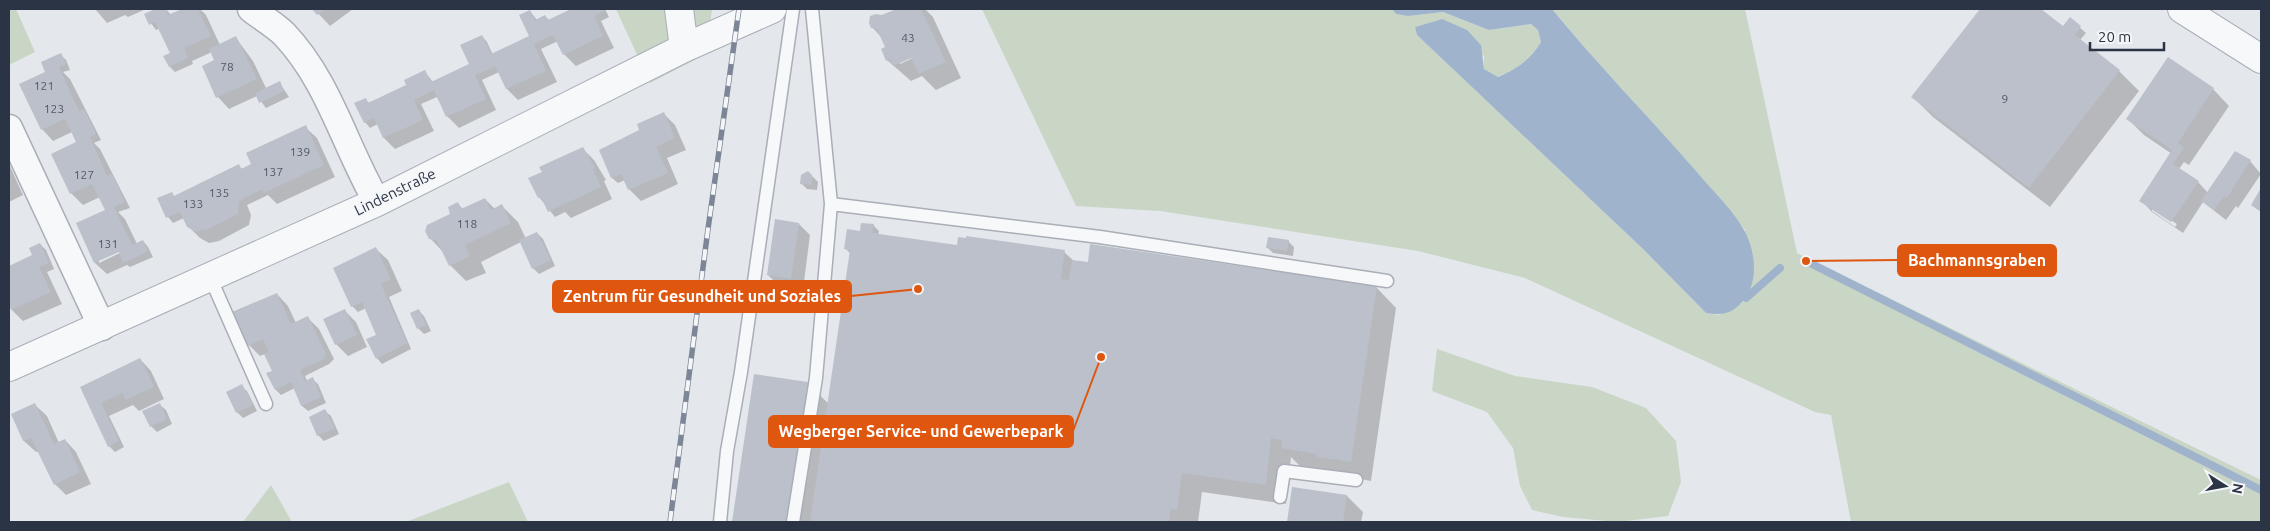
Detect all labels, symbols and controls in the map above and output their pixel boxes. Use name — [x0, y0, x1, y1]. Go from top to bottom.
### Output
scale bar — [2090, 20, 2164, 52]
text: 20 m — [2098, 28, 2131, 45]
house number: 43 — [901, 31, 915, 44]
house number: 78 — [220, 60, 234, 73]
house number: 121 — [34, 79, 54, 92]
house number: 9 — [2002, 92, 2008, 105]
house number: 123 — [44, 102, 64, 115]
house number: 139 — [290, 145, 310, 158]
street label: Lindenstraße — [351, 164, 438, 219]
house number: 137 — [263, 165, 283, 178]
house number: 127 — [74, 168, 94, 181]
house number: 135 — [209, 186, 229, 199]
house number: 133 — [183, 197, 203, 210]
house number: 118 — [457, 217, 477, 230]
house number: 131 — [98, 237, 118, 250]
callout: Bachmannsgraben — [1898, 245, 2056, 276]
text: Bachmannsgraben — [1908, 251, 2046, 269]
callout: Zentrum für Gesundheit und Soziales — [553, 281, 851, 312]
text: Zentrum für Gesundheit und Soziales — [563, 287, 841, 305]
callout: Wegberger Service- und Gewerbepark — [769, 416, 1073, 447]
text: Wegberger Service- und Gewerbepark — [779, 422, 1063, 440]
north arrow — [2200, 461, 2250, 511]
text: N — [2229, 482, 2247, 495]

